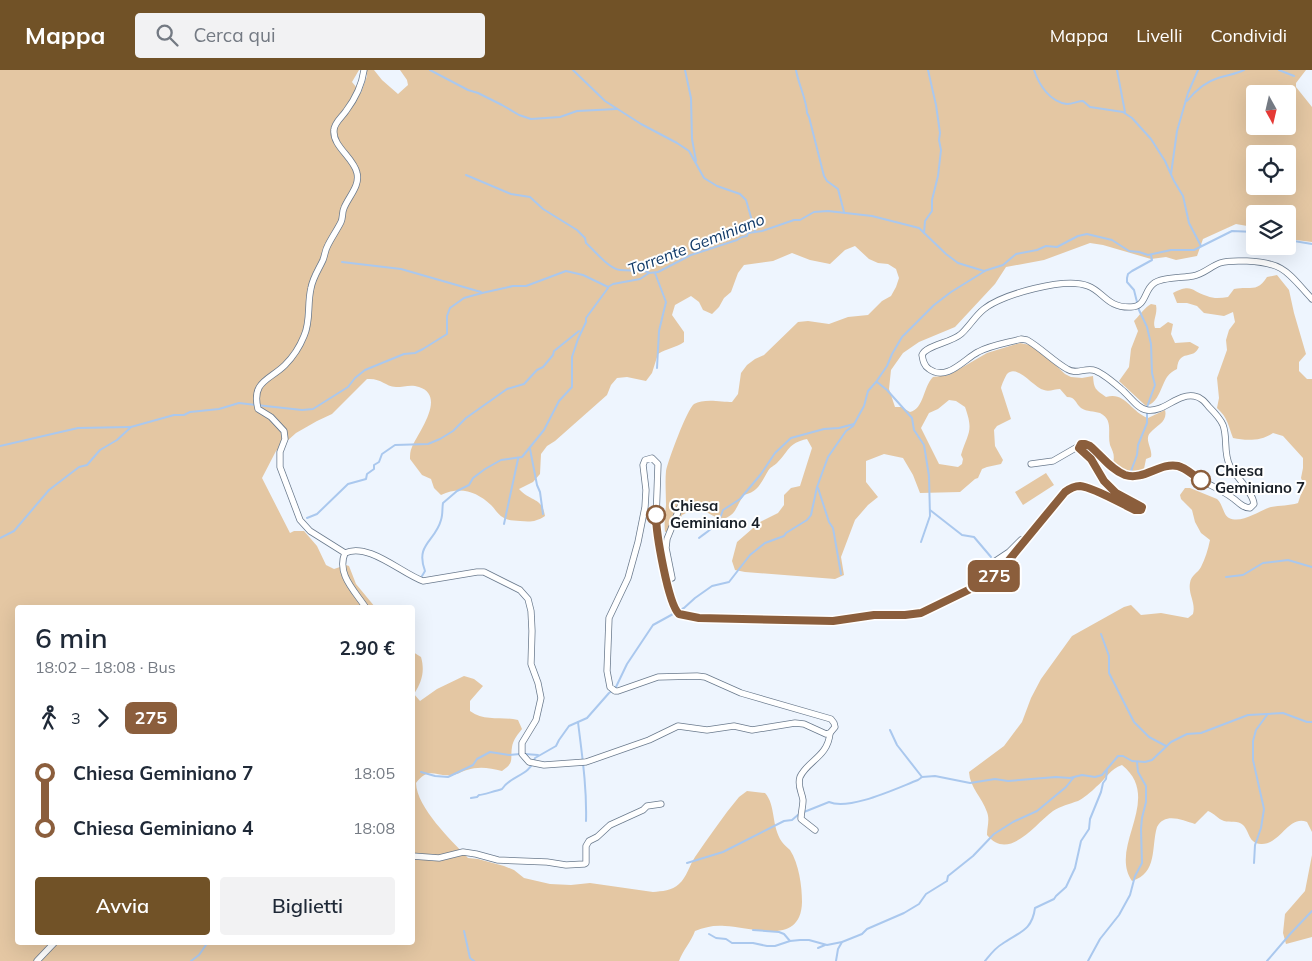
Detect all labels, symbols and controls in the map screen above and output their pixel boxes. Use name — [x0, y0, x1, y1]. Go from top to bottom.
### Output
search box — [135, 13, 485, 58]
text: Mappa — [25, 20, 105, 50]
icon: search — [153, 21, 181, 49]
text: Cerca qui — [193, 23, 275, 47]
text: Mappa — [1050, 24, 1108, 47]
text: Livelli — [1136, 24, 1182, 47]
text: Condividi — [1210, 24, 1287, 47]
north arrow — [1246, 85, 1296, 135]
map controls — [1246, 85, 1296, 255]
button: locate — [1246, 145, 1296, 195]
button: layers — [1246, 205, 1296, 255]
water label: Torrente Geminiano — [625, 209, 767, 279]
place label: Chiesa Geminiano 7 — [1215, 461, 1305, 497]
marker: Chiesa Geminiano 7 — [1191, 470, 1211, 490]
place label: Chiesa Geminiano 4 — [670, 496, 760, 532]
marker: Chiesa Geminiano 4 — [646, 505, 666, 525]
line badge: 275 — [965, 560, 1023, 592]
text: 275 — [978, 564, 1010, 587]
text: 6 min — [35, 620, 108, 655]
text: 2.90 € — [339, 636, 395, 660]
text: 18:02 – 18:08 · Bus — [35, 657, 176, 677]
icon: walk — [35, 704, 63, 732]
icon: forward — [89, 704, 117, 732]
text: 275 — [135, 706, 167, 729]
text: 3 — [71, 708, 81, 728]
text: Chiesa Geminiano 7 — [73, 761, 253, 785]
text: 18:05 — [353, 763, 395, 783]
text: Chiesa Geminiano 4 — [73, 816, 253, 840]
text: 18:08 — [353, 818, 395, 838]
button: Avvia — [35, 877, 210, 935]
button: Biglietti — [220, 877, 395, 935]

